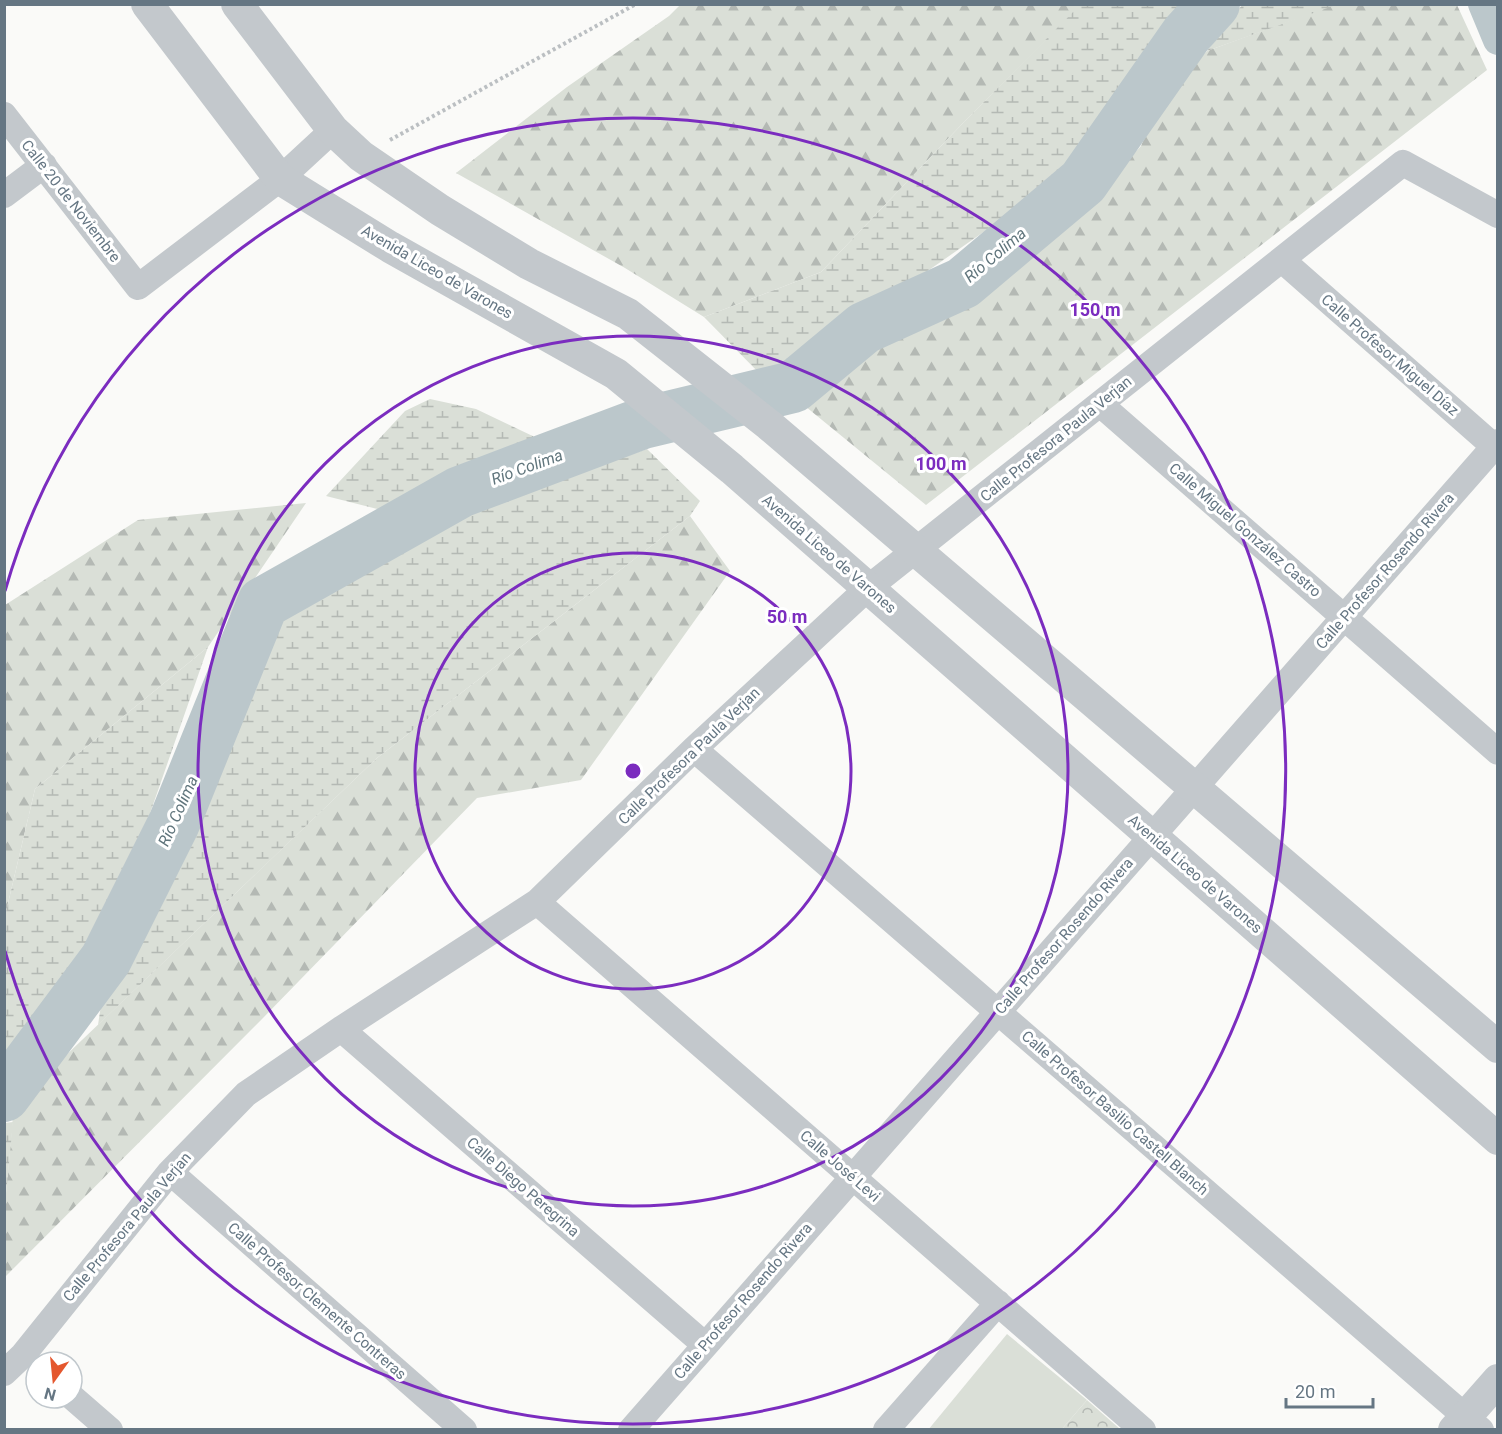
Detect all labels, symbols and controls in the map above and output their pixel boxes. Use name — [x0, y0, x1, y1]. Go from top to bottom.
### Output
street label: Calle 20 de Noviembre — [18, 136, 124, 266]
street label: Avenida Liceo de Varones — [358, 221, 516, 323]
water label: Río Colima — [960, 224, 1030, 286]
street label: Calle Profesor Miguel Díaz — [1318, 291, 1462, 419]
text: 150 m — [1069, 299, 1121, 320]
street label: Calle Profesora Paula Verjan — [977, 372, 1135, 506]
water label: Río Colima — [489, 445, 565, 489]
text: 100 m — [915, 453, 967, 474]
street label: Calle Miguel González Castro — [1165, 459, 1325, 601]
street label: Calle Profesor Rosendo Rivera — [1312, 489, 1458, 653]
street label: Avenida Liceo de Varones — [758, 491, 900, 617]
text: 50 m — [767, 606, 807, 627]
street label: Calle Profesora Paula Verjan — [615, 684, 763, 828]
centre of rings — [623, 761, 643, 781]
water label: Río Colima — [154, 773, 202, 849]
street label: Avenida Liceo de Varones — [1124, 811, 1266, 937]
street label: Calle Profesor Rosendo Rivera — [991, 854, 1137, 1018]
street label: Calle Profesor Basilio Castell Blanch — [1018, 1027, 1212, 1199]
street label: Calle José Levi — [796, 1126, 884, 1206]
street label: Calle Diego Peregrina — [463, 1133, 583, 1241]
street label: Calle Profesora Paula Verjan — [59, 1149, 195, 1305]
street label: Calle Profesor Clemente Contreras — [224, 1219, 410, 1383]
street label: Calle Profesor Rosendo Rivera — [670, 1219, 816, 1383]
north arrow — [24, 1350, 84, 1410]
scale bar — [1286, 1371, 1373, 1409]
text: 20 m — [1295, 1381, 1335, 1402]
text: N — [42, 1383, 58, 1405]

